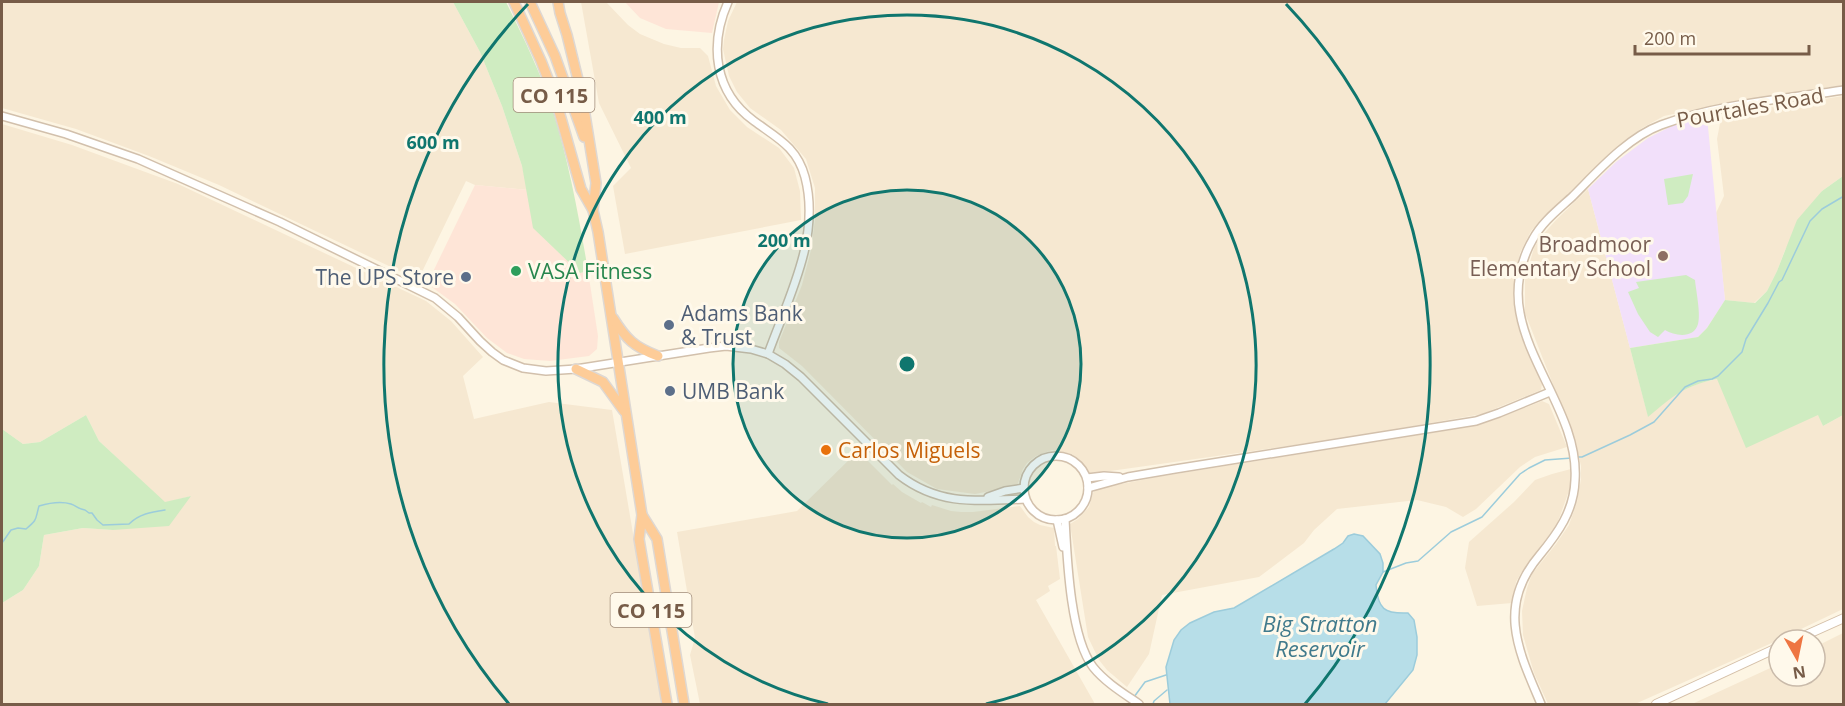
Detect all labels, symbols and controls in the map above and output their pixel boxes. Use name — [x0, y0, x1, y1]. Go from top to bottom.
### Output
scale bar — [1635, 18, 1809, 56]
text: 200 m — [1644, 26, 1696, 50]
road number: CO 115 — [514, 78, 594, 112]
street label: Pourtales Road — [1674, 80, 1826, 134]
text: 400 m — [633, 105, 687, 129]
text: 600 m — [406, 130, 460, 154]
text: 200 m — [757, 228, 811, 252]
place label: Broadmoor Elementary School — [1469, 230, 1651, 282]
marker: Broadmoor Elementary School — [1656, 249, 1670, 263]
place label: VASA Fitness — [528, 257, 652, 285]
place label: The UPS Store — [315, 263, 454, 291]
marker: VASA Fitness — [509, 264, 523, 278]
marker: The UPS Store — [459, 270, 473, 284]
place label: Adams Bank & Trust — [681, 299, 803, 351]
marker: Adams Bank & Trust — [662, 318, 676, 332]
centre of rings — [897, 354, 917, 374]
place label: UMB Bank — [682, 377, 784, 405]
marker: UMB Bank — [663, 384, 677, 398]
place label: Carlos Miguels — [838, 436, 980, 464]
marker: Carlos Miguels — [819, 443, 833, 457]
road number: CO 115 — [610, 593, 692, 627]
water label: Big Stratton Reservoir — [1263, 608, 1377, 663]
north arrow — [1767, 628, 1827, 688]
text: N — [1791, 661, 1807, 685]

